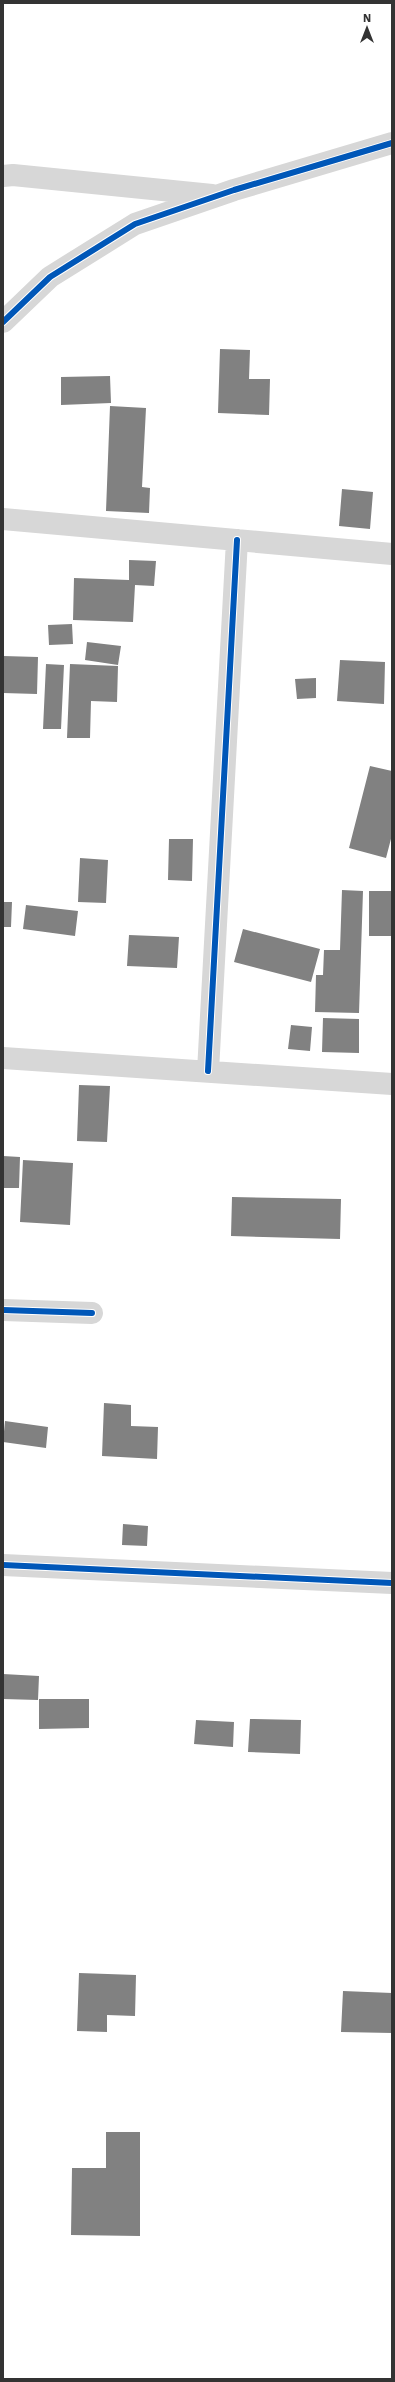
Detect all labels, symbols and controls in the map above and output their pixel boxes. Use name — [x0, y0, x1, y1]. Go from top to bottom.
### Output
north arrow — [347, 8, 387, 48]
text: N — [363, 12, 371, 25]

